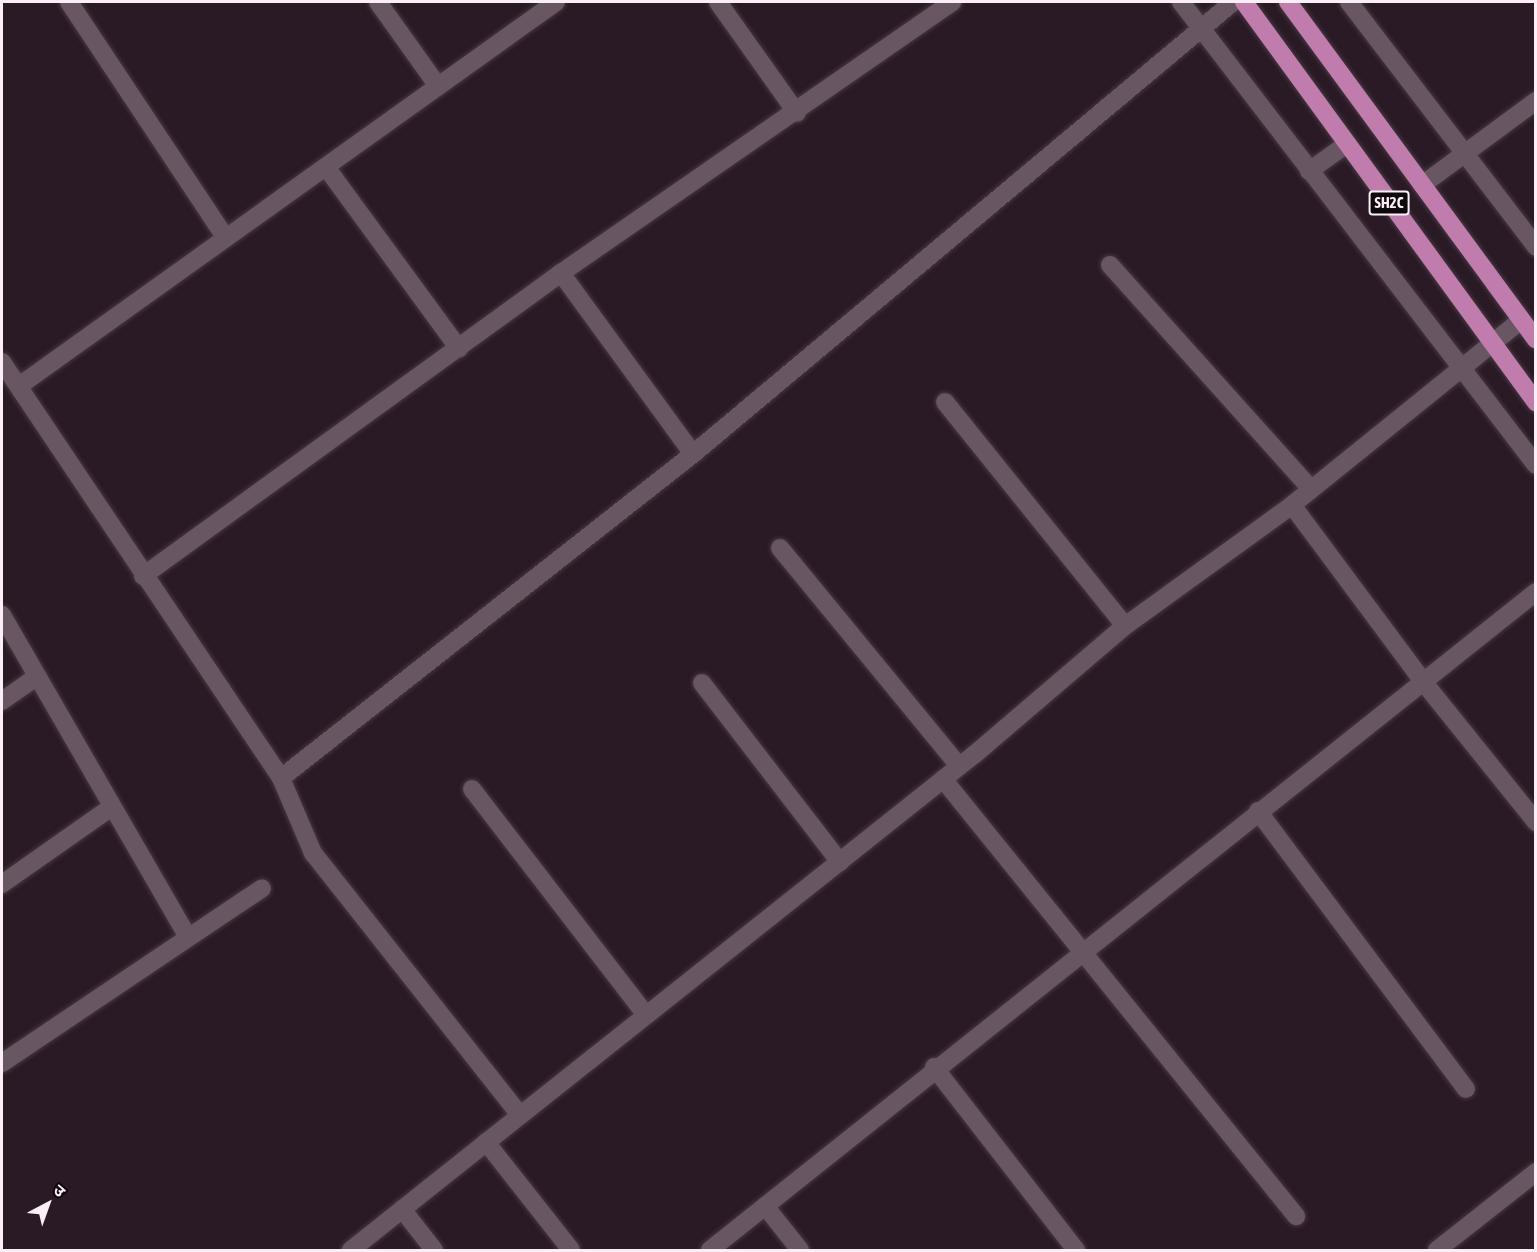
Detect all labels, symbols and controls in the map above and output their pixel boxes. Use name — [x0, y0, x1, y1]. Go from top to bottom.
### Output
road number: SH2C — [1368, 191, 1410, 215]
north arrow — [18, 1174, 78, 1234]
text: उ — [50, 1181, 69, 1200]

